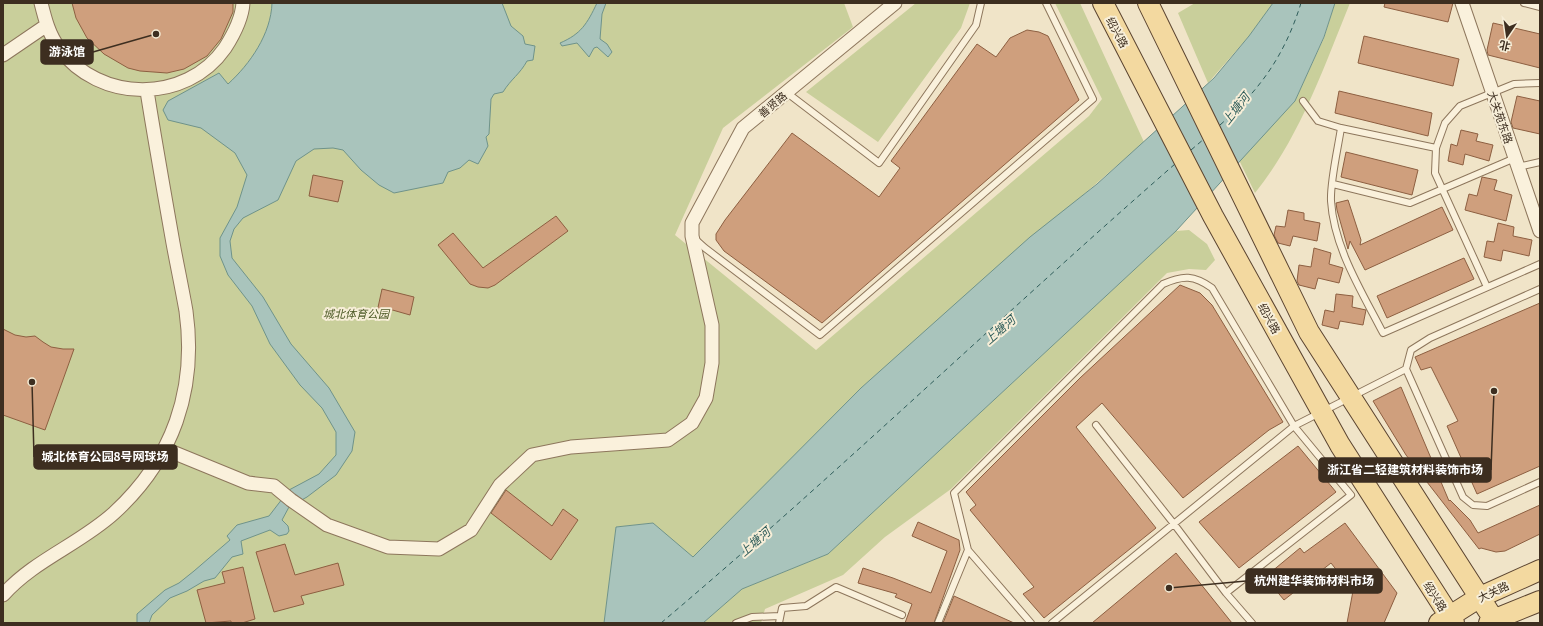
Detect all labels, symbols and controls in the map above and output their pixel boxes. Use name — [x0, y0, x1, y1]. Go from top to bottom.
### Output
street label: 绍兴路 — [1103, 14, 1133, 50]
north arrow — [1487, 16, 1527, 56]
text: 北 — [1497, 38, 1512, 56]
callout: 游泳馆 — [41, 40, 93, 64]
text: 游泳馆 — [49, 42, 85, 59]
street label: 善贤路 — [754, 87, 790, 121]
water label: 上塘河 — [1217, 87, 1254, 127]
street label: 大关苑东路 — [1484, 88, 1518, 146]
street label: 绍兴路 — [1255, 300, 1285, 336]
park label: 城北体育公园 — [323, 305, 391, 321]
water label: 上塘河 — [980, 309, 1020, 347]
callout: 城北体育公园8号网球场 — [34, 445, 177, 469]
text: 城北体育公园8号网球场 — [41, 447, 169, 464]
callout: 浙江省二轻建筑材料装饰市场 — [1319, 458, 1491, 482]
text: 浙江省二轻建筑材料装饰市场 — [1327, 460, 1483, 477]
water label: 上塘河 — [735, 521, 775, 559]
callout: 杭州建华装饰材料市场 — [1246, 569, 1382, 593]
text: 杭州建华装饰材料市场 — [1254, 571, 1374, 588]
street label: 大关路 — [1475, 577, 1511, 605]
street label: 绍兴路 — [1420, 578, 1452, 614]

